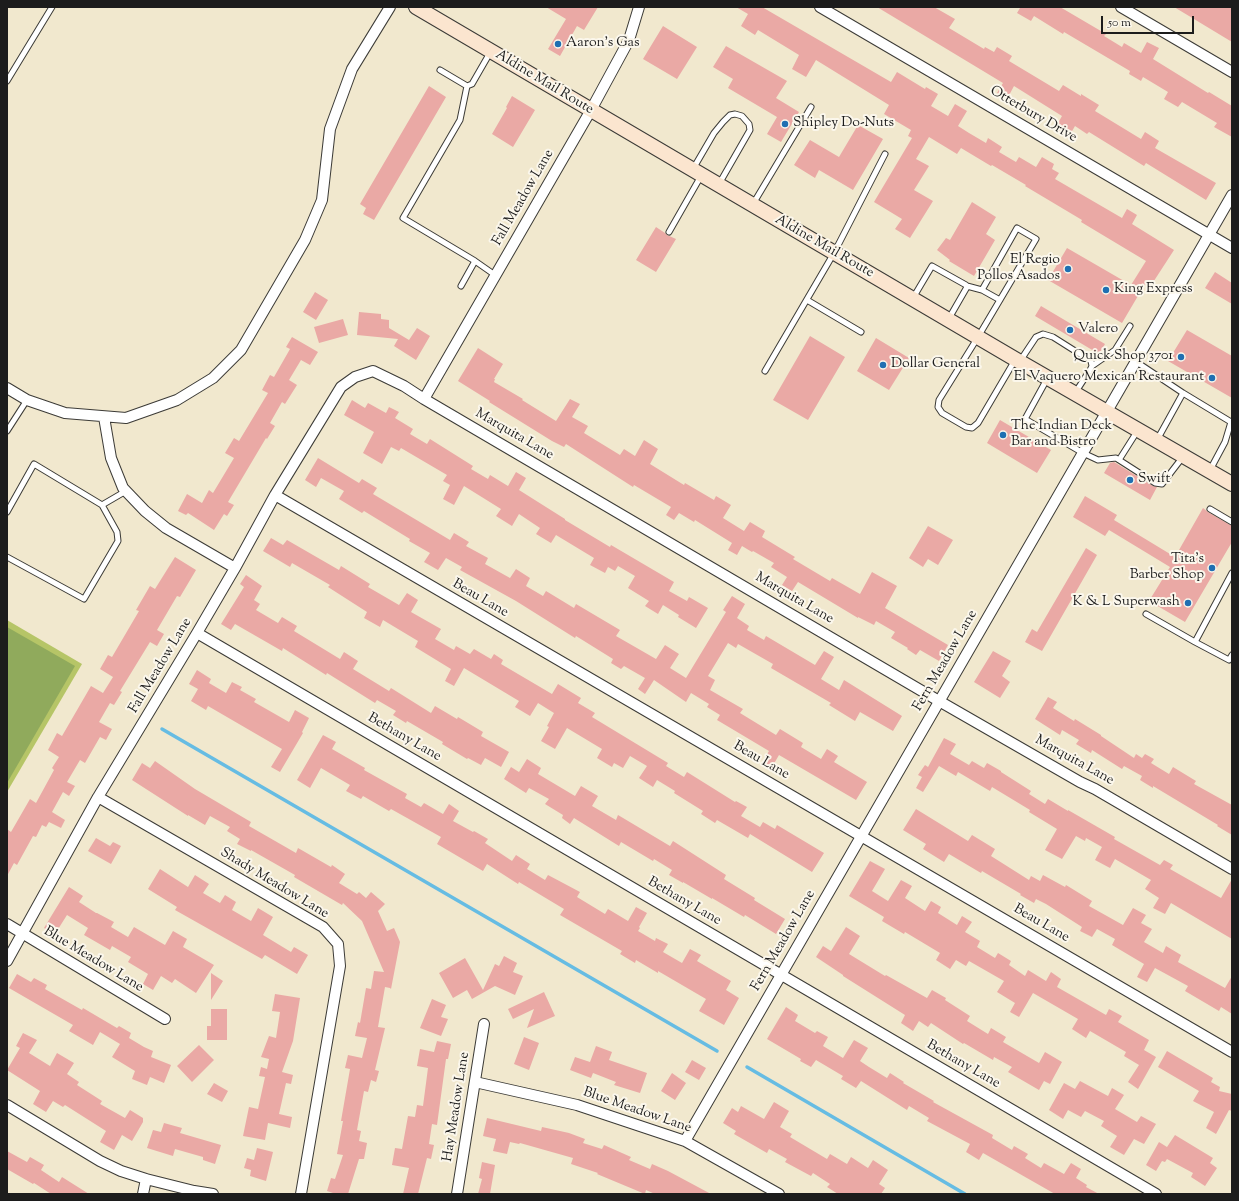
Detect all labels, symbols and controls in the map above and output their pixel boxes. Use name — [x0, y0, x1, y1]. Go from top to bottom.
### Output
scale bar — [1103, 8, 1196, 34]
text: 50 m — [1108, 14, 1131, 32]
place label: Aaron's Gas — [566, 36, 640, 52]
marker: Aaron's Gas — [553, 39, 563, 49]
street label: Aldine Mail Route — [492, 47, 596, 119]
street label: Otterbury Drive — [986, 83, 1080, 147]
place label: Shipley Do-Nuts — [793, 116, 894, 132]
marker: Shipley Do-Nuts — [780, 119, 790, 129]
street label: Fall Meadow Lane — [490, 147, 558, 249]
street label: Aldine Mail Route — [772, 212, 876, 282]
place label: El Regio Pollos Asados — [977, 253, 1060, 286]
marker: El Regio Pollos Asados — [1063, 264, 1073, 274]
place label: King Express — [1114, 282, 1193, 298]
marker: King Express — [1101, 285, 1111, 295]
place label: Valero — [1078, 322, 1118, 338]
marker: Valero — [1065, 325, 1075, 335]
place label: Quick Shop 3701 — [1073, 349, 1173, 365]
marker: Quick Shop 3701 — [1176, 352, 1186, 362]
place label: Dollar General — [891, 357, 980, 373]
marker: Dollar General — [878, 360, 888, 370]
place label: El Vaquero Mexican Restaurant — [1014, 370, 1204, 386]
marker: El Vaquero Mexican Restaurant — [1207, 373, 1217, 383]
street label: Marquita Lane — [472, 406, 556, 464]
place label: The Indian Deck Bar and Bistro — [1011, 419, 1112, 452]
marker: The Indian Deck Bar and Bistro — [998, 430, 1008, 440]
place label: Swift — [1138, 472, 1170, 488]
marker: Swift — [1125, 475, 1135, 485]
place label: Tita’s Barber Shop — [1130, 552, 1204, 584]
marker: Tita’s Barber Shop — [1207, 563, 1217, 573]
street label: Marquita Lane — [752, 570, 836, 628]
street label: Beau Lane — [449, 576, 511, 622]
place label: K & L Superwash — [1073, 595, 1180, 611]
marker: K & L Superwash — [1183, 598, 1193, 608]
street label: Fern Meadow Lane — [910, 607, 982, 715]
street label: Fall Meadow Lane — [126, 615, 196, 717]
street label: Bethany Lane — [364, 710, 444, 766]
street label: Marquita Lane — [1032, 732, 1116, 790]
street label: Beau Lane — [730, 738, 792, 784]
street label: Shady Meadow Lane — [217, 845, 331, 923]
street label: Bethany Lane — [644, 874, 724, 930]
street label: Fern Meadow Lane — [748, 887, 820, 995]
street label: Beau Lane — [1010, 901, 1072, 947]
street label: Blue Meadow Lane — [40, 924, 146, 996]
street label: Bethany Lane — [923, 1037, 1003, 1093]
street label: Hay Meadow Lane — [440, 1051, 474, 1163]
street label: Blue Meadow Lane — [581, 1085, 693, 1137]

